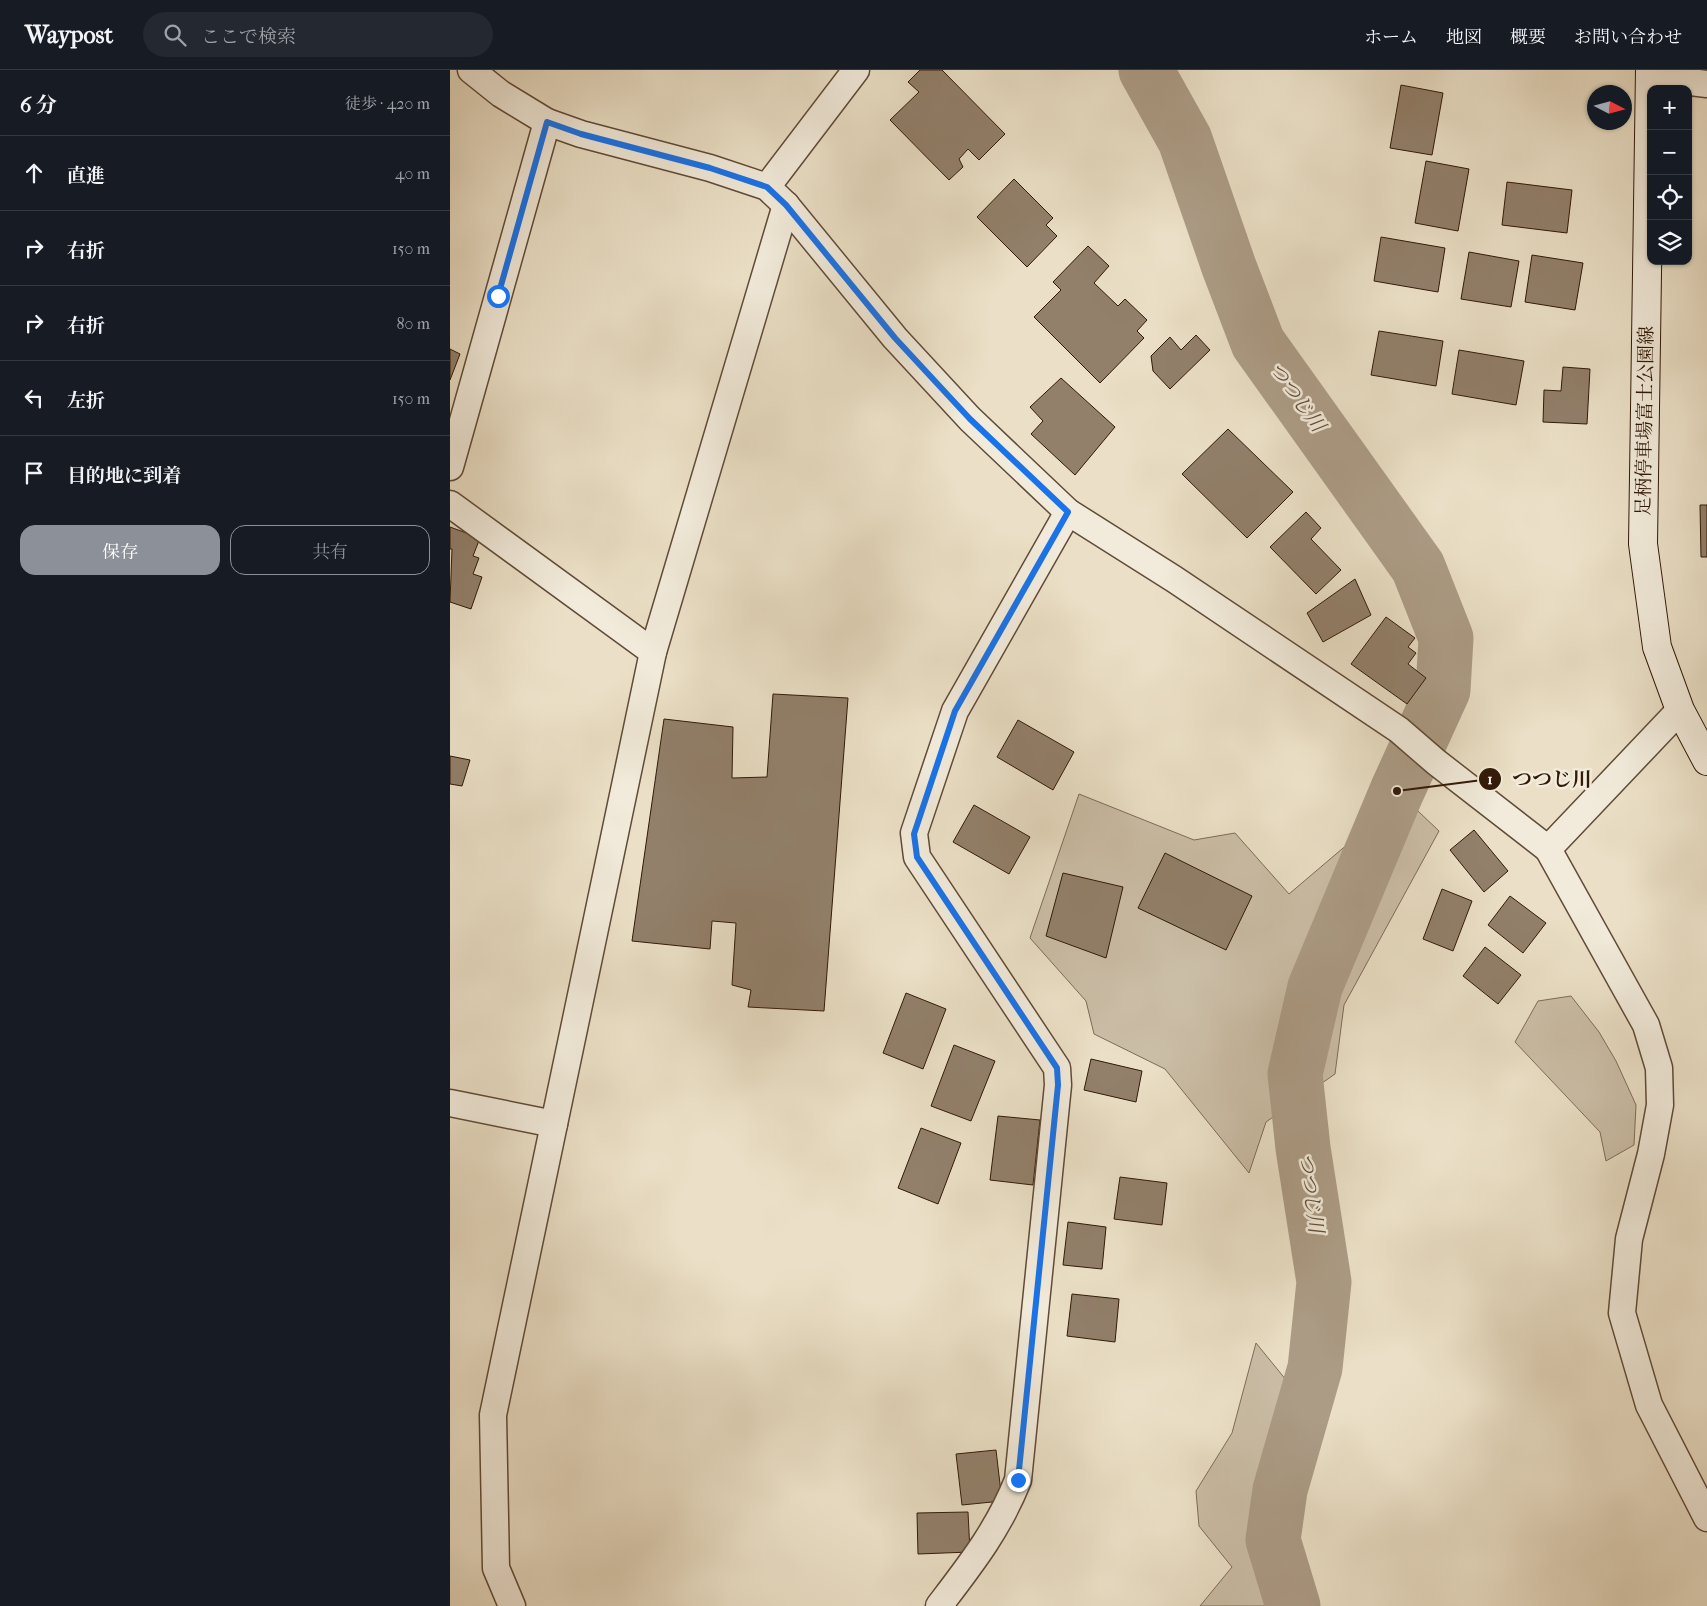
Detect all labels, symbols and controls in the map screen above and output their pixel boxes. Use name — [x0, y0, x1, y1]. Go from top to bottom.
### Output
search box — [143, 12, 493, 57]
text: Waypost — [25, 21, 113, 49]
icon: search — [161, 21, 189, 49]
text: ここで検索 — [201, 26, 296, 48]
text: ホーム — [1364, 27, 1418, 48]
text: 地図 — [1446, 27, 1482, 48]
text: 概要 — [1510, 27, 1546, 48]
text: お問い合わせ — [1574, 27, 1682, 48]
north arrow — [1587, 85, 1632, 130]
map controls — [1647, 85, 1692, 265]
button: + — [1647, 85, 1692, 130]
text: 6 分 — [20, 93, 57, 117]
text: 徒歩 · 420 m — [345, 94, 430, 113]
button: − — [1647, 130, 1692, 175]
icon: ahead — [20, 159, 48, 187]
text: 40 m — [395, 164, 430, 183]
text: 直進 — [67, 165, 105, 187]
button: locate — [1647, 175, 1692, 220]
button: layers — [1647, 220, 1692, 265]
icon: right — [20, 234, 48, 262]
text: 150 m — [392, 239, 430, 258]
text: 右折 — [67, 240, 105, 262]
route start — [487, 285, 510, 308]
icon: right — [20, 309, 48, 337]
text: 80 m — [396, 314, 430, 333]
text: 右折 — [67, 315, 105, 337]
street label: 足柄停車場富士公園線 — [1632, 326, 1658, 516]
water label: つつじ川 — [1264, 358, 1331, 438]
icon: left — [20, 384, 48, 412]
text: 150 m — [392, 389, 430, 408]
text: 左折 — [67, 390, 105, 412]
icon: arrive — [20, 459, 48, 487]
text: 目的地に到着 — [67, 465, 181, 487]
button: 保存 — [20, 525, 220, 575]
button: 共有 — [230, 525, 430, 575]
callout: つつじ川 — [1477, 761, 1602, 796]
text: つつじ川 — [1512, 768, 1592, 791]
text: 1 — [1487, 770, 1493, 788]
water label: つつじ川 — [1294, 1152, 1328, 1236]
route end — [1007, 1469, 1030, 1492]

